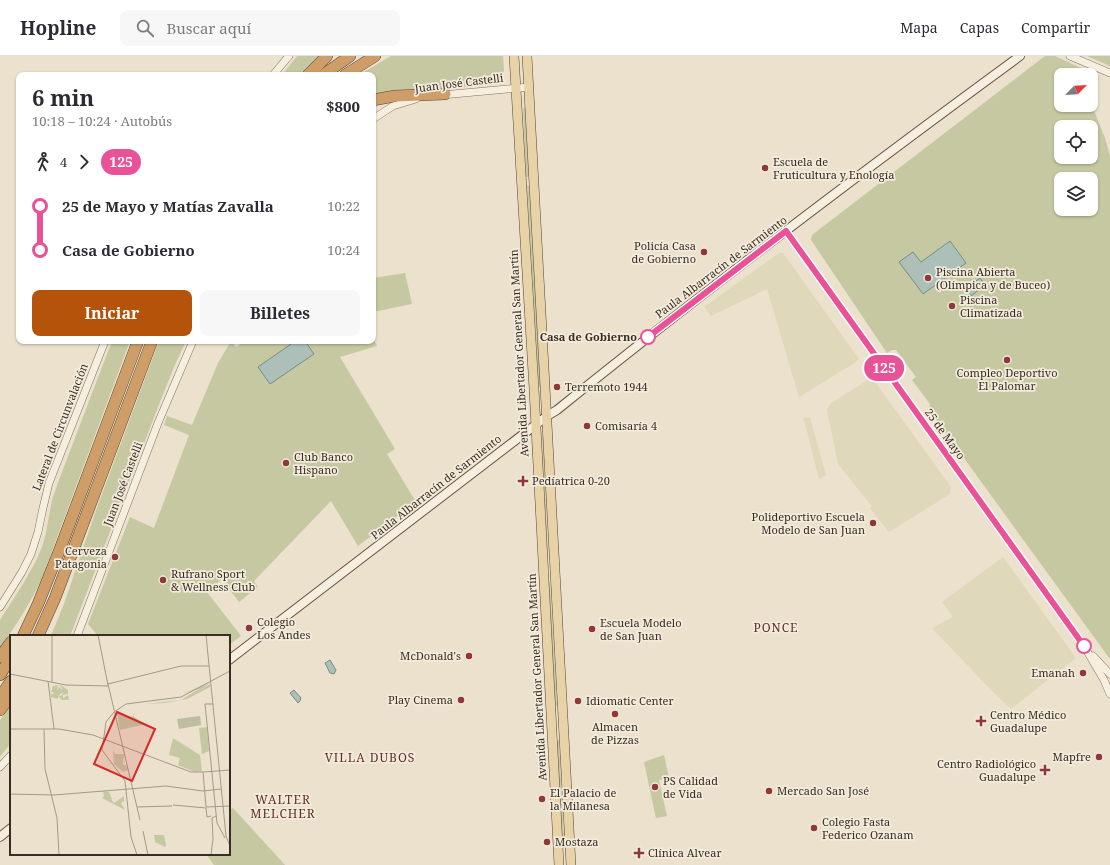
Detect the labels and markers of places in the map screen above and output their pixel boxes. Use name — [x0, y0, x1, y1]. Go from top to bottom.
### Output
place label: Escuela de Fruticultura y Enología — [773, 154, 894, 182]
marker: Escuela de Fruticultura y Enología — [760, 163, 770, 173]
place label: Policía Casa de Gobierno — [632, 238, 696, 266]
marker: Policía Casa de Gobierno — [699, 247, 709, 257]
place label: Piscina Abierta (Olímpica y de Buceo) — [936, 264, 1050, 292]
marker: Piscina Abierta (Olímpica y de Buceo) — [923, 273, 933, 283]
place label: Piscina Climatizada — [960, 292, 1022, 320]
marker: Piscina Climatizada — [947, 301, 957, 311]
place label: Casa de Gobierno — [540, 329, 637, 344]
marker: Casa de Gobierno — [640, 329, 656, 345]
marker: Compleo Deportivo El Palomar — [1002, 355, 1012, 365]
place label: Compleo Deportivo El Palomar — [956, 365, 1058, 393]
place label: Terremoto 1944 — [565, 379, 648, 394]
marker: Terremoto 1944 — [552, 382, 562, 392]
place label: Comisaría 4 — [595, 418, 657, 433]
marker: Comisaría 4 — [582, 421, 592, 431]
place label: Club Banco Hispano — [294, 449, 353, 477]
marker: Club Banco Hispano — [281, 458, 291, 468]
place label: Pedíatrica 0-20 — [532, 473, 610, 488]
marker: Pedíatrica 0-20 — [517, 475, 529, 487]
place label: Polideportivo Escuela Modelo de San Juan — [751, 509, 865, 537]
marker: Polideportivo Escuela Modelo de San Juan — [868, 518, 878, 528]
place label: Cerveza Patagonia — [55, 543, 107, 571]
marker: Cerveza Patagonia — [110, 552, 120, 562]
place label: Rufrano Sport & Wellness Club — [171, 566, 255, 594]
marker: Rufrano Sport & Wellness Club — [158, 575, 168, 585]
place label: Colegio Los Andes — [257, 614, 311, 642]
place label: Escuela Modelo de San Juan — [600, 615, 682, 643]
marker: Colegio Los Andes — [244, 623, 254, 633]
marker: Escuela Modelo de San Juan — [587, 624, 597, 634]
unlabelled marker — [1076, 638, 1092, 654]
place label: McDonald's — [400, 648, 461, 663]
marker: McDonald's — [464, 651, 474, 661]
place label: Emanah — [1031, 665, 1075, 680]
marker: Emanah — [1078, 668, 1088, 678]
place label: Play Cinema — [388, 692, 453, 707]
place label: Idiomatic Center — [586, 693, 674, 708]
marker: Play Cinema — [456, 695, 466, 705]
marker: Idiomatic Center — [573, 696, 583, 706]
place label: Centro Médico Guadalupe — [990, 707, 1066, 735]
marker: Almacen de Pizzas — [610, 709, 620, 719]
marker: Centro Médico Guadalupe — [975, 715, 987, 727]
place label: Almacen de Pizzas — [591, 719, 639, 747]
place label: Mapfre — [1053, 749, 1091, 764]
marker: Mapfre — [1094, 752, 1104, 762]
place label: Centro Radiológico Guadalupe — [937, 756, 1036, 784]
marker: Centro Radiológico Guadalupe — [1039, 764, 1051, 776]
place label: PS Calidad de Vida — [663, 773, 718, 801]
marker: PS Calidad de Vida — [650, 782, 660, 792]
place label: Mercado San José — [777, 783, 869, 798]
place label: El Palacio de la Milanesa — [550, 785, 616, 813]
marker: Mercado San José — [764, 786, 774, 796]
marker: El Palacio de la Milanesa — [537, 794, 547, 804]
place label: Colegio Fasta Federico Ozanam — [822, 814, 914, 842]
marker: Colegio Fasta Federico Ozanam — [809, 823, 819, 833]
place label: Mostaza — [555, 834, 599, 849]
marker: Mostaza — [542, 837, 552, 847]
place label: Clínica Alvear — [648, 845, 722, 860]
marker: Clínica Alvear — [633, 847, 645, 859]

